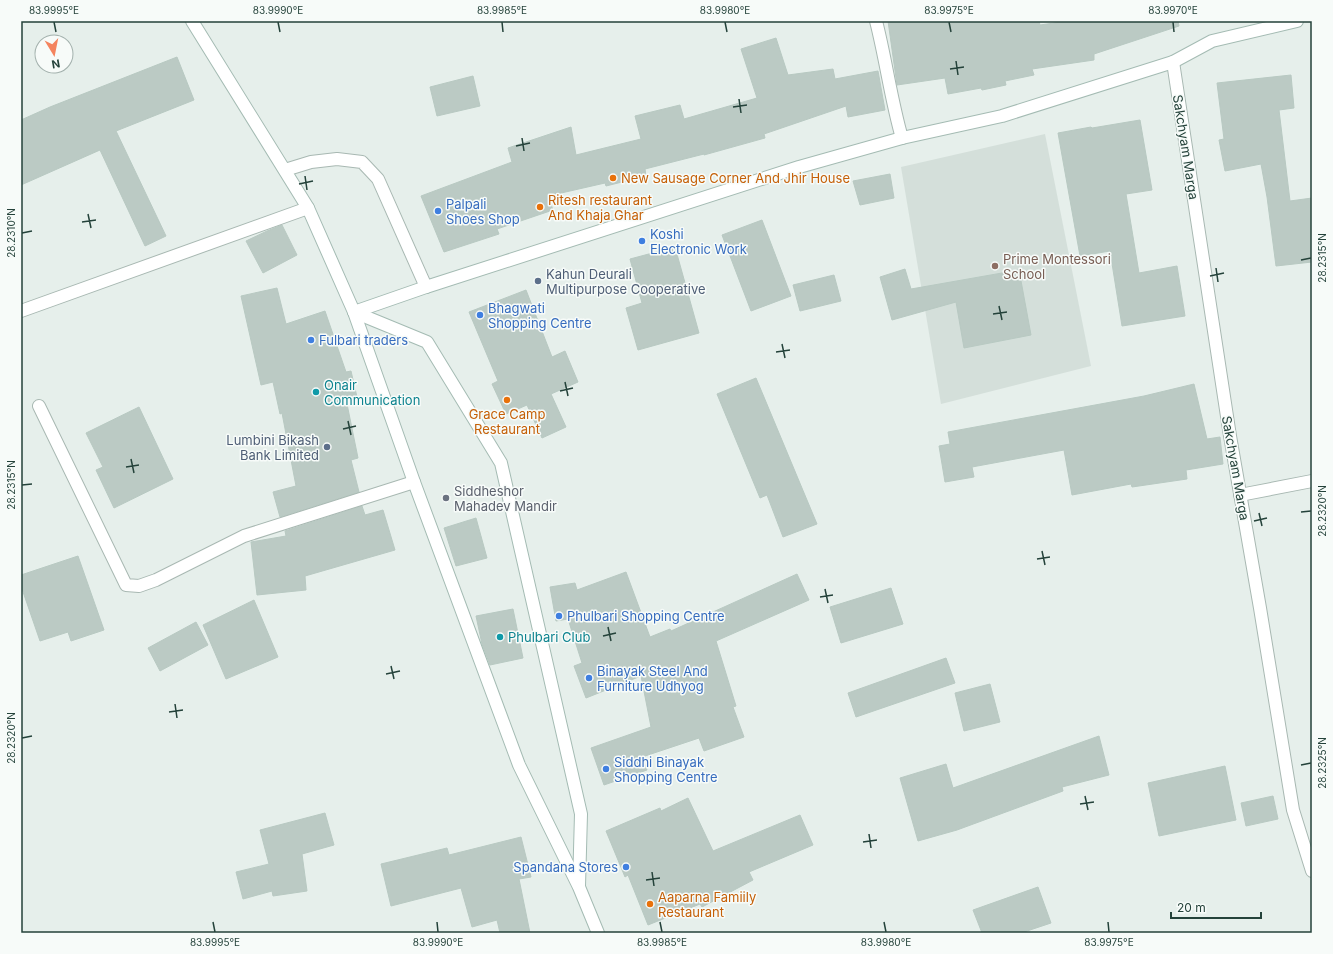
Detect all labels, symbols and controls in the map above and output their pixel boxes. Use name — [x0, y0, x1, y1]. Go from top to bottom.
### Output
text: 83.9995°E — [29, 4, 79, 16]
text: 83.9990°E — [253, 4, 303, 16]
text: 83.9985°E — [477, 4, 527, 16]
text: 83.9980°E — [700, 4, 750, 16]
text: 83.9975°E — [924, 4, 974, 16]
text: 83.9970°E — [1148, 4, 1198, 16]
north arrow — [34, 34, 74, 74]
text: N — [50, 56, 61, 71]
street label: Sakchyam Marga — [1170, 93, 1202, 201]
place label: New Sausage Corner And Jhir House — [621, 170, 850, 186]
marker: New Sausage Corner And Jhir House — [608, 173, 618, 183]
place label: Ritesh restaurant And Khaja Ghar — [548, 192, 652, 223]
place label: Palpali Shoes Shop — [446, 196, 520, 227]
marker: Ritesh restaurant And Khaja Ghar — [535, 202, 545, 212]
marker: Palpali Shoes Shop — [433, 206, 443, 216]
text: 28.2310°N — [5, 208, 17, 258]
place label: Koshi Electronic Work — [650, 226, 747, 257]
text: 28.2315°N — [1316, 233, 1328, 283]
marker: Koshi Electronic Work — [637, 236, 647, 246]
place label: Prime Montessori School — [1003, 251, 1111, 282]
marker: Prime Montessori School — [990, 261, 1000, 271]
place label: Kahun Deurali Multipurpose Cooperative — [546, 266, 706, 297]
marker: Kahun Deurali Multipurpose Cooperative — [533, 276, 543, 286]
place label: Bhagwati Shopping Centre — [488, 300, 591, 331]
marker: Bhagwati Shopping Centre — [475, 310, 485, 320]
place label: Fulbari traders — [319, 332, 408, 348]
marker: Fulbari traders — [306, 335, 316, 345]
place label: Onair Communication — [324, 377, 420, 408]
marker: Onair Communication — [311, 387, 321, 397]
marker: Grace Camp Restaurant — [502, 395, 512, 405]
place label: Grace Camp Restaurant — [469, 406, 545, 437]
street label: Sakchyam Marga — [1219, 414, 1253, 522]
place label: Lumbini Bikash Bank Limited — [226, 432, 319, 463]
marker: Lumbini Bikash Bank Limited — [322, 442, 332, 452]
text: 28.2315°N — [5, 460, 17, 510]
place label: Siddheshor Mahadev Mandir — [454, 483, 557, 514]
text: 28.2320°N — [1316, 485, 1328, 537]
marker: Siddheshor Mahadev Mandir — [441, 493, 451, 503]
place label: Phulbari Shopping Centre — [567, 608, 725, 624]
marker: Phulbari Shopping Centre — [554, 611, 564, 621]
place label: Phulbari Club — [508, 629, 590, 645]
marker: Phulbari Club — [495, 632, 505, 642]
place label: Binayak Steel And Furniture Udhyog — [597, 663, 708, 694]
marker: Binayak Steel And Furniture Udhyog — [584, 673, 594, 683]
text: 28.2320°N — [5, 712, 17, 764]
text: 28.2325°N — [1316, 737, 1328, 789]
place label: Siddhi Binayak Shopping Centre — [614, 754, 717, 785]
marker: Siddhi Binayak Shopping Centre — [601, 764, 611, 774]
place label: Spandana Stores — [513, 859, 618, 875]
marker: Spandana Stores — [621, 862, 631, 872]
place label: Aaparna Famiily Restaurant — [658, 889, 756, 920]
scale bar — [1171, 894, 1261, 920]
marker: Aaparna Famiily Restaurant — [645, 899, 655, 909]
text: 20 m — [1177, 900, 1206, 915]
text: 83.9995°E — [190, 936, 240, 948]
text: 83.9990°E — [413, 936, 463, 948]
text: 83.9985°E — [637, 936, 687, 948]
text: 83.9980°E — [861, 936, 911, 948]
text: 83.9975°E — [1084, 936, 1134, 948]

